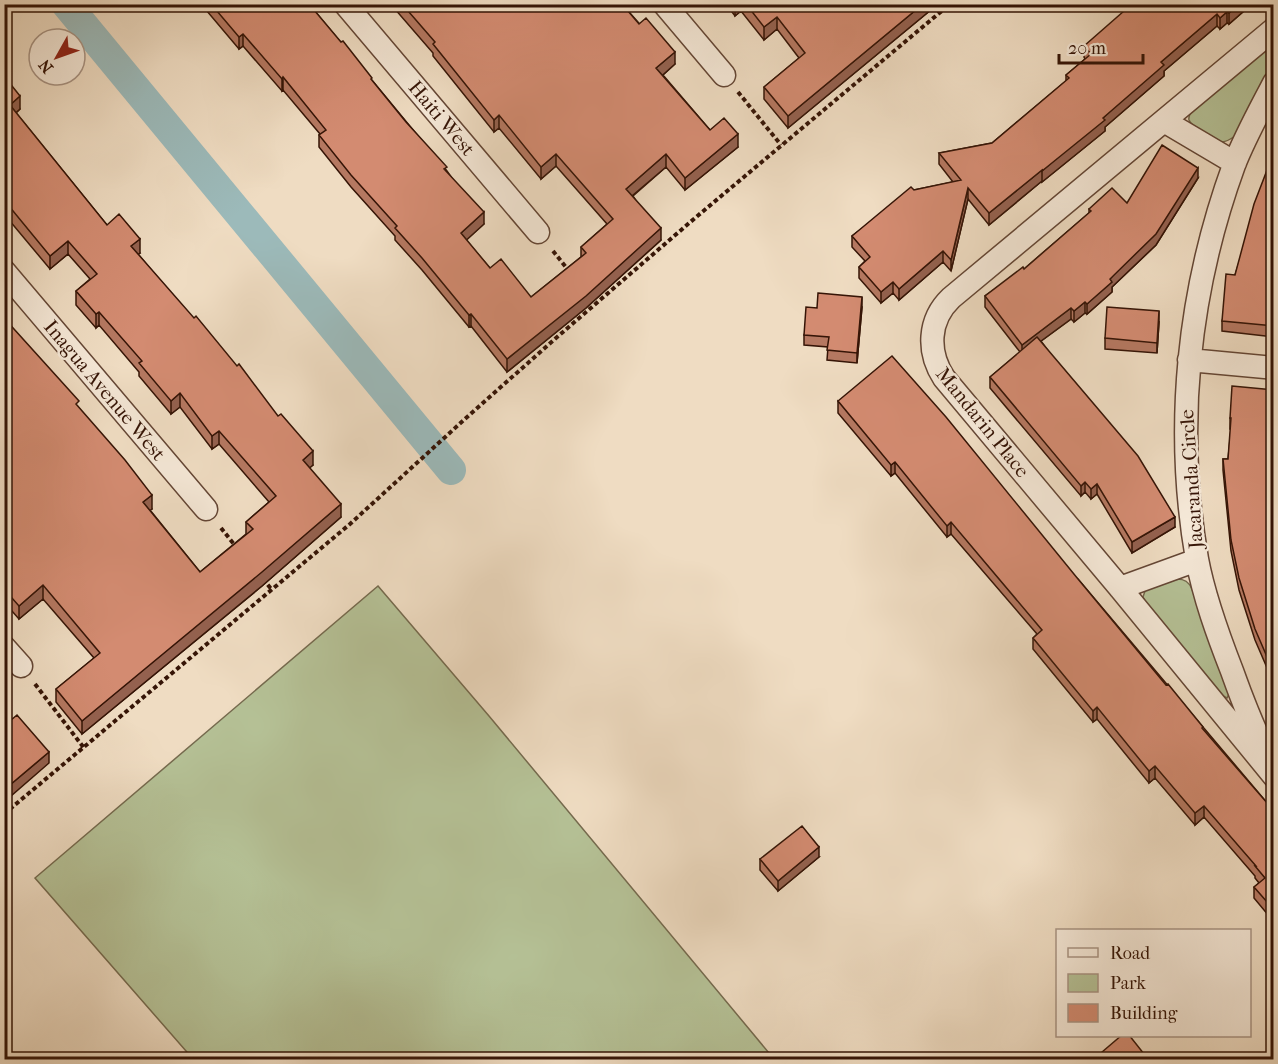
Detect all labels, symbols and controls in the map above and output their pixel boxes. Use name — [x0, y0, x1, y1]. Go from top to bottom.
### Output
north arrow — [27, 27, 87, 87]
scale bar — [1059, 27, 1143, 65]
text: 20 m — [1068, 38, 1106, 59]
text: N — [34, 55, 57, 77]
street label: Haiti West — [404, 76, 480, 161]
street label: Inagua Avenue West — [39, 315, 170, 465]
street label: Mandarin Place — [931, 363, 1034, 482]
street label: Jacaranda Circle — [1175, 408, 1208, 551]
legend — [1056, 929, 1251, 1037]
text: Road — [1110, 943, 1150, 964]
text: Park — [1110, 973, 1147, 994]
text: Building — [1110, 1003, 1178, 1024]

